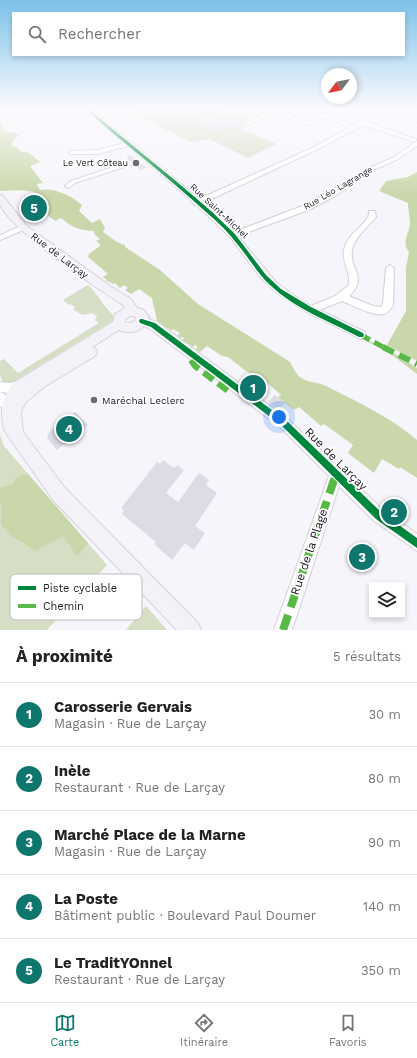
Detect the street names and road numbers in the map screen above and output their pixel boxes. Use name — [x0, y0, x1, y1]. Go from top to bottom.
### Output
street label: Rue Léo Lagrange — [302, 164, 374, 212]
street label: Rue Saint-Michel — [188, 182, 250, 240]
street label: Rue de Larçay — [29, 230, 91, 281]
street label: Rue de Larçay — [302, 425, 371, 494]
street label: Rue de la Plage — [288, 507, 330, 597]

